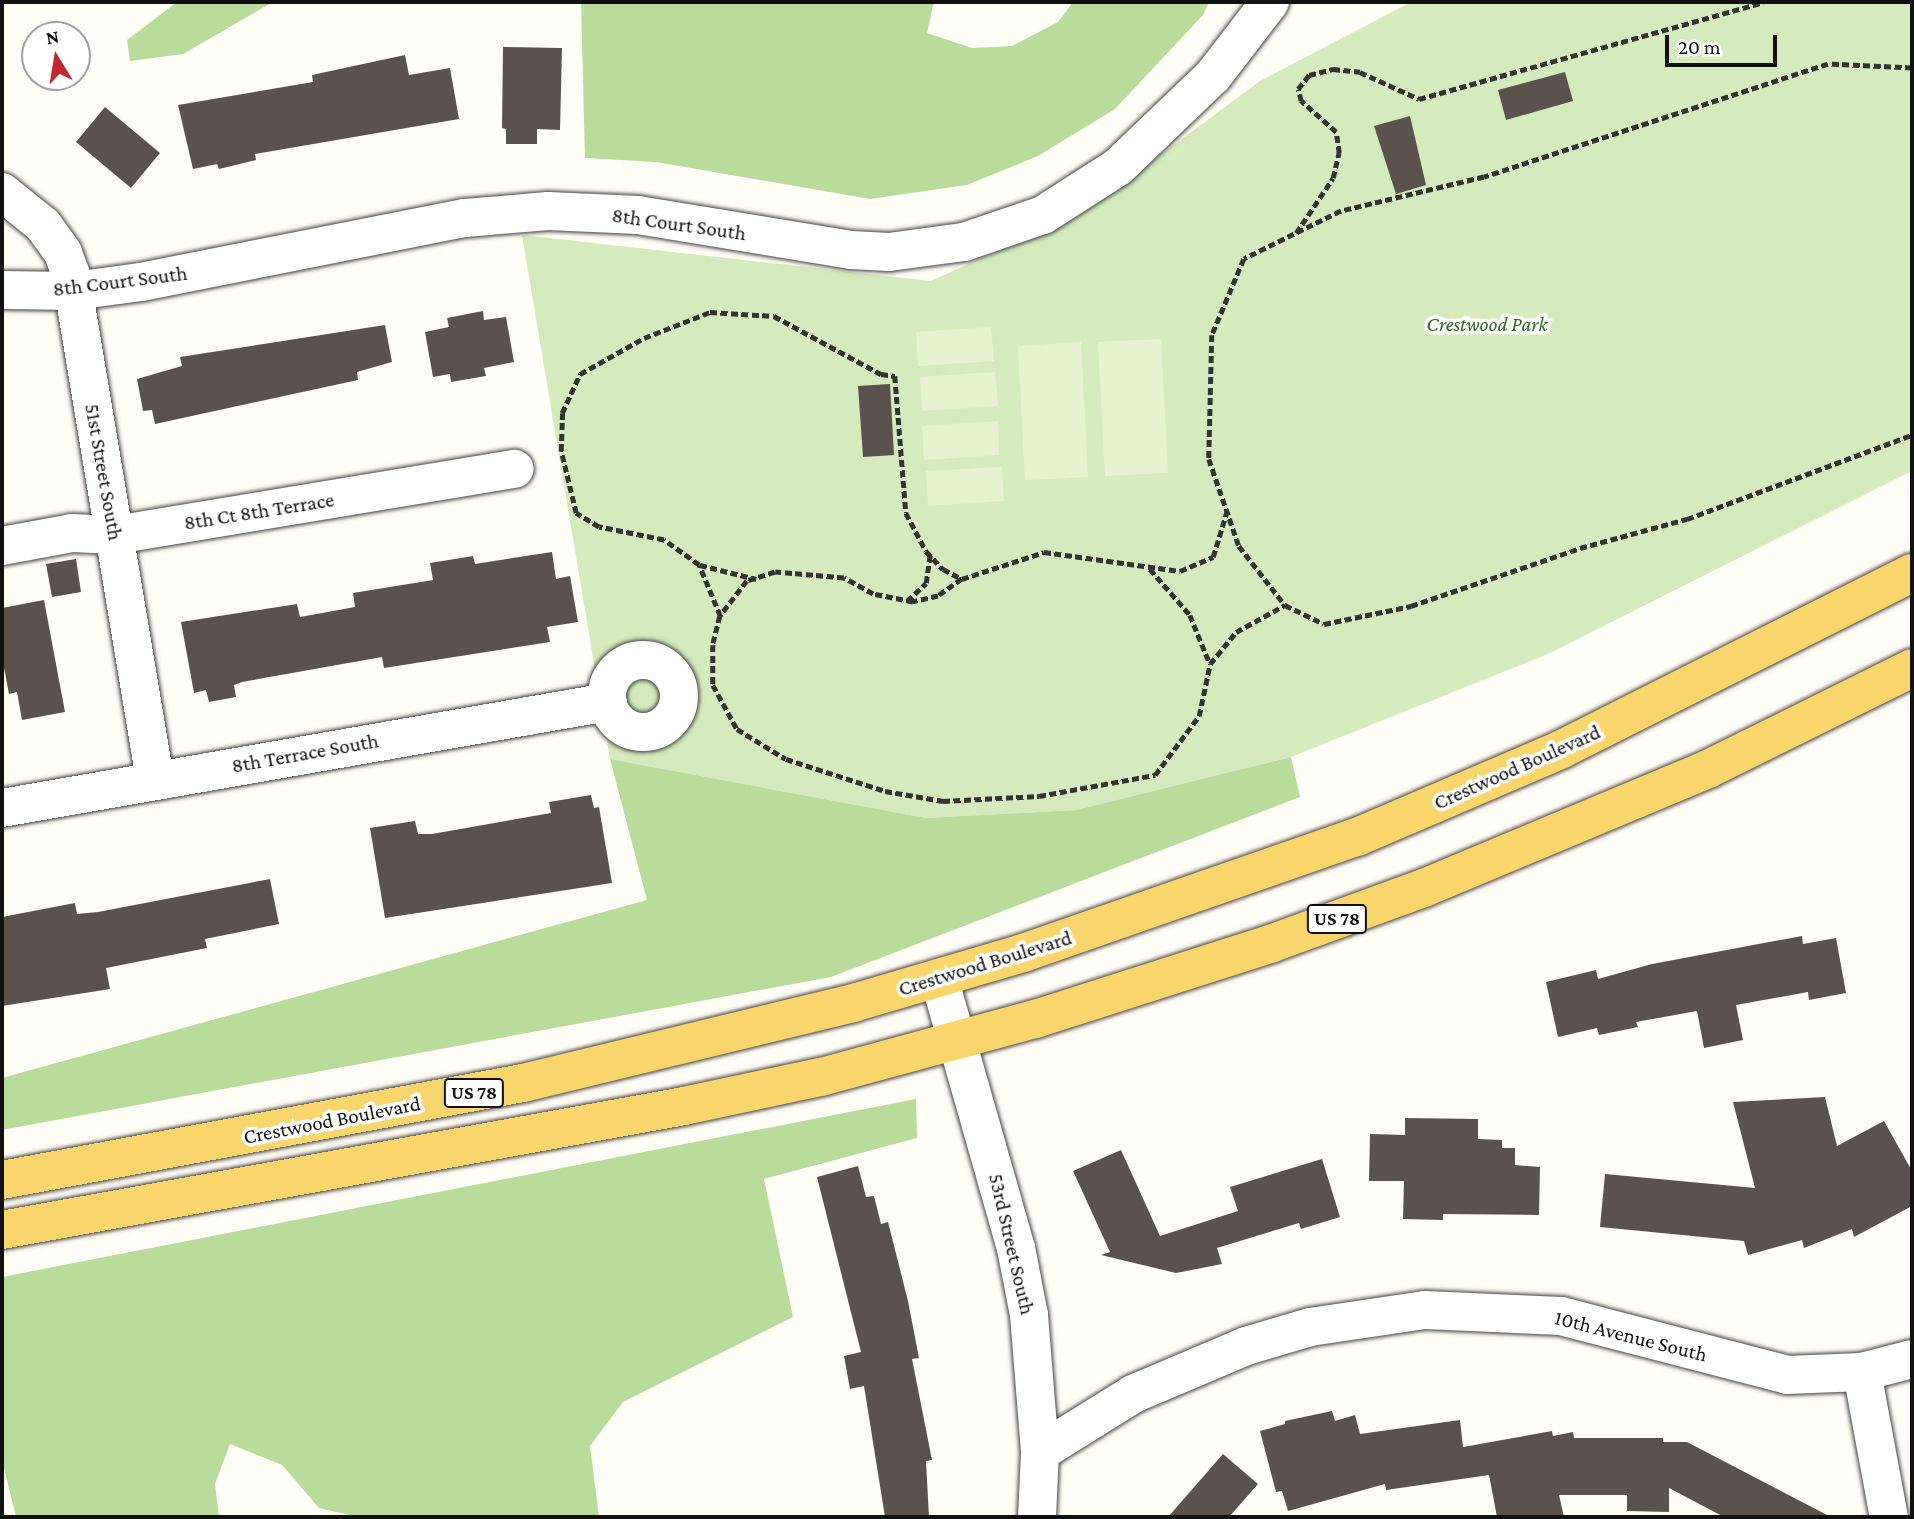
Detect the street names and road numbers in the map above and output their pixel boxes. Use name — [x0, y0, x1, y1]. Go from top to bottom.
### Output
street label: 8th Court South — [610, 202, 748, 246]
street label: 8th Court South — [51, 260, 189, 302]
street label: 51st Street South — [80, 402, 128, 542]
street label: 8th Ct 8th Terrace — [182, 487, 336, 535]
street label: Crestwood Boulevard — [1430, 719, 1604, 815]
street label: 8th Terrace South — [230, 728, 380, 778]
road number: US 78 — [1306, 903, 1368, 934]
street label: Crestwood Boulevard — [895, 925, 1075, 1001]
road number: US 78 — [442, 1078, 505, 1108]
street label: Crestwood Boulevard — [241, 1090, 423, 1150]
street label: 53rd Street South — [983, 1171, 1041, 1317]
street label: 10th Avenue South — [1552, 1305, 1710, 1367]

